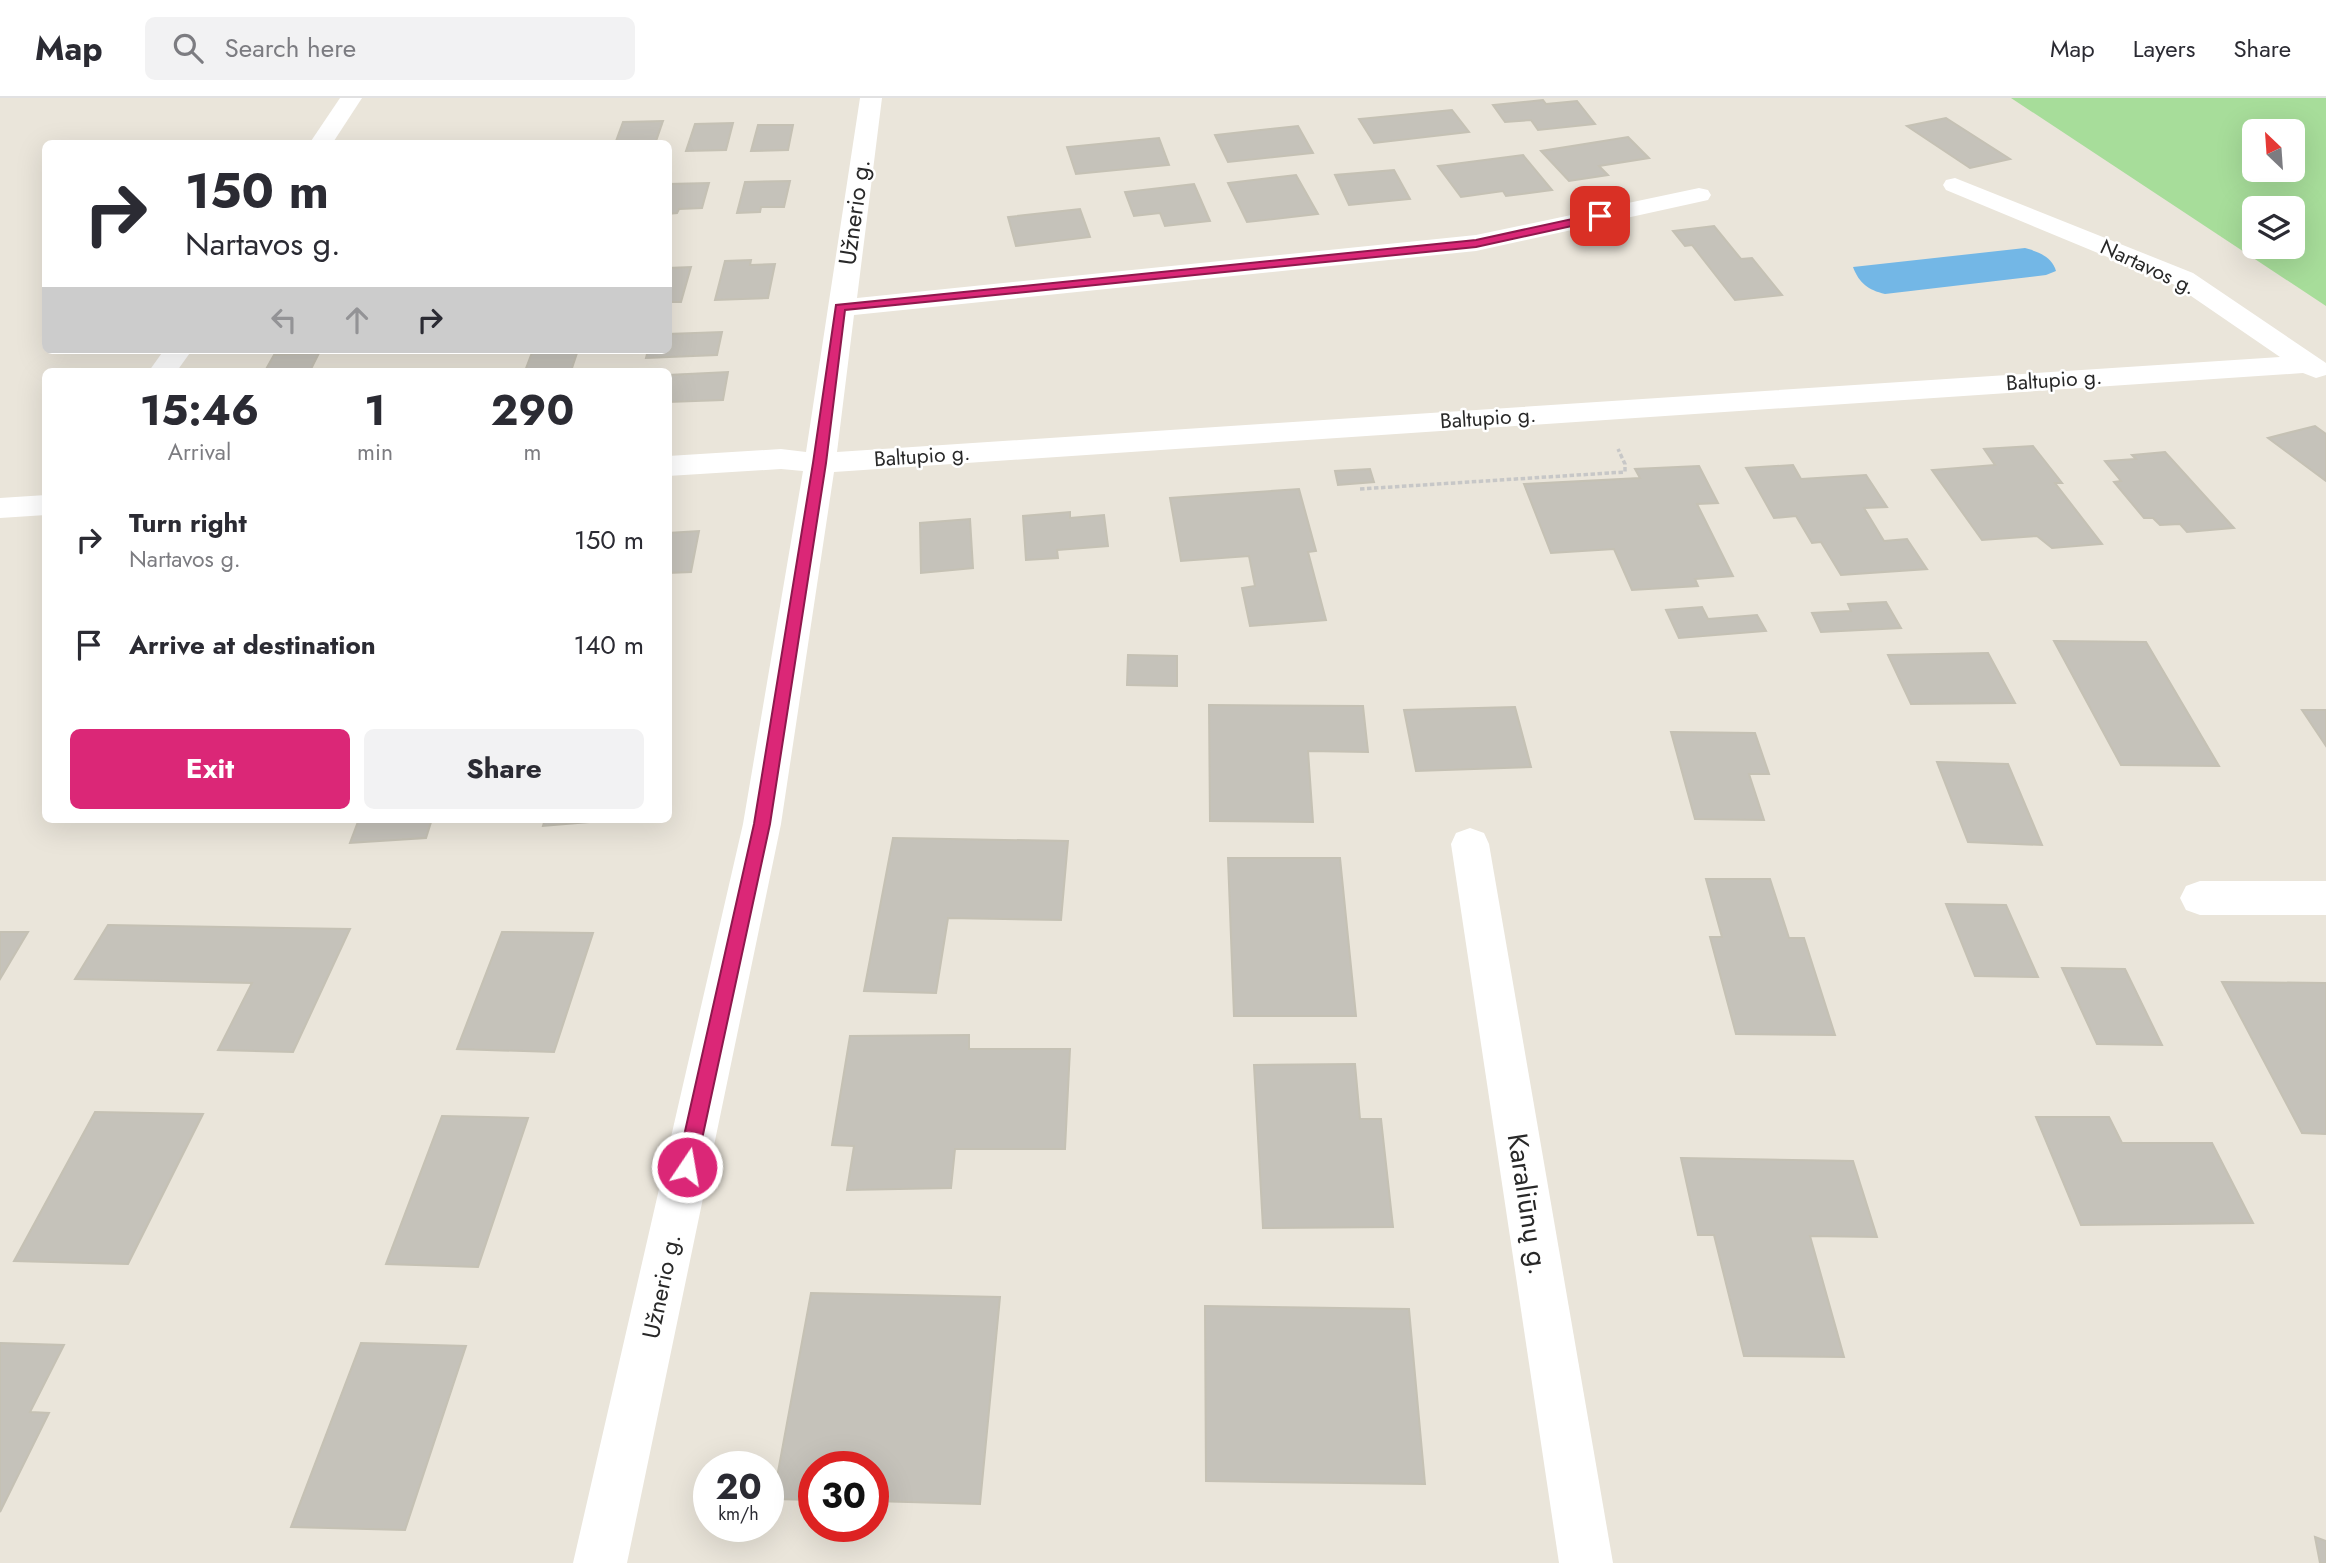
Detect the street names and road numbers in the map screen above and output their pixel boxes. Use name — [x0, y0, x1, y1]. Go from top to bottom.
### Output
street label: Užnerio g. — [829, 157, 879, 267]
street label: Nartavos g. — [2095, 232, 2201, 302]
street label: Baltupio g. — [2005, 362, 2103, 398]
street label: Baltupio g. — [1439, 400, 1537, 436]
street label: Baltupio g. — [873, 438, 971, 474]
street label: Karaliūnų g. — [1497, 1130, 1559, 1278]
street label: Užnerio g. — [633, 1230, 689, 1342]

